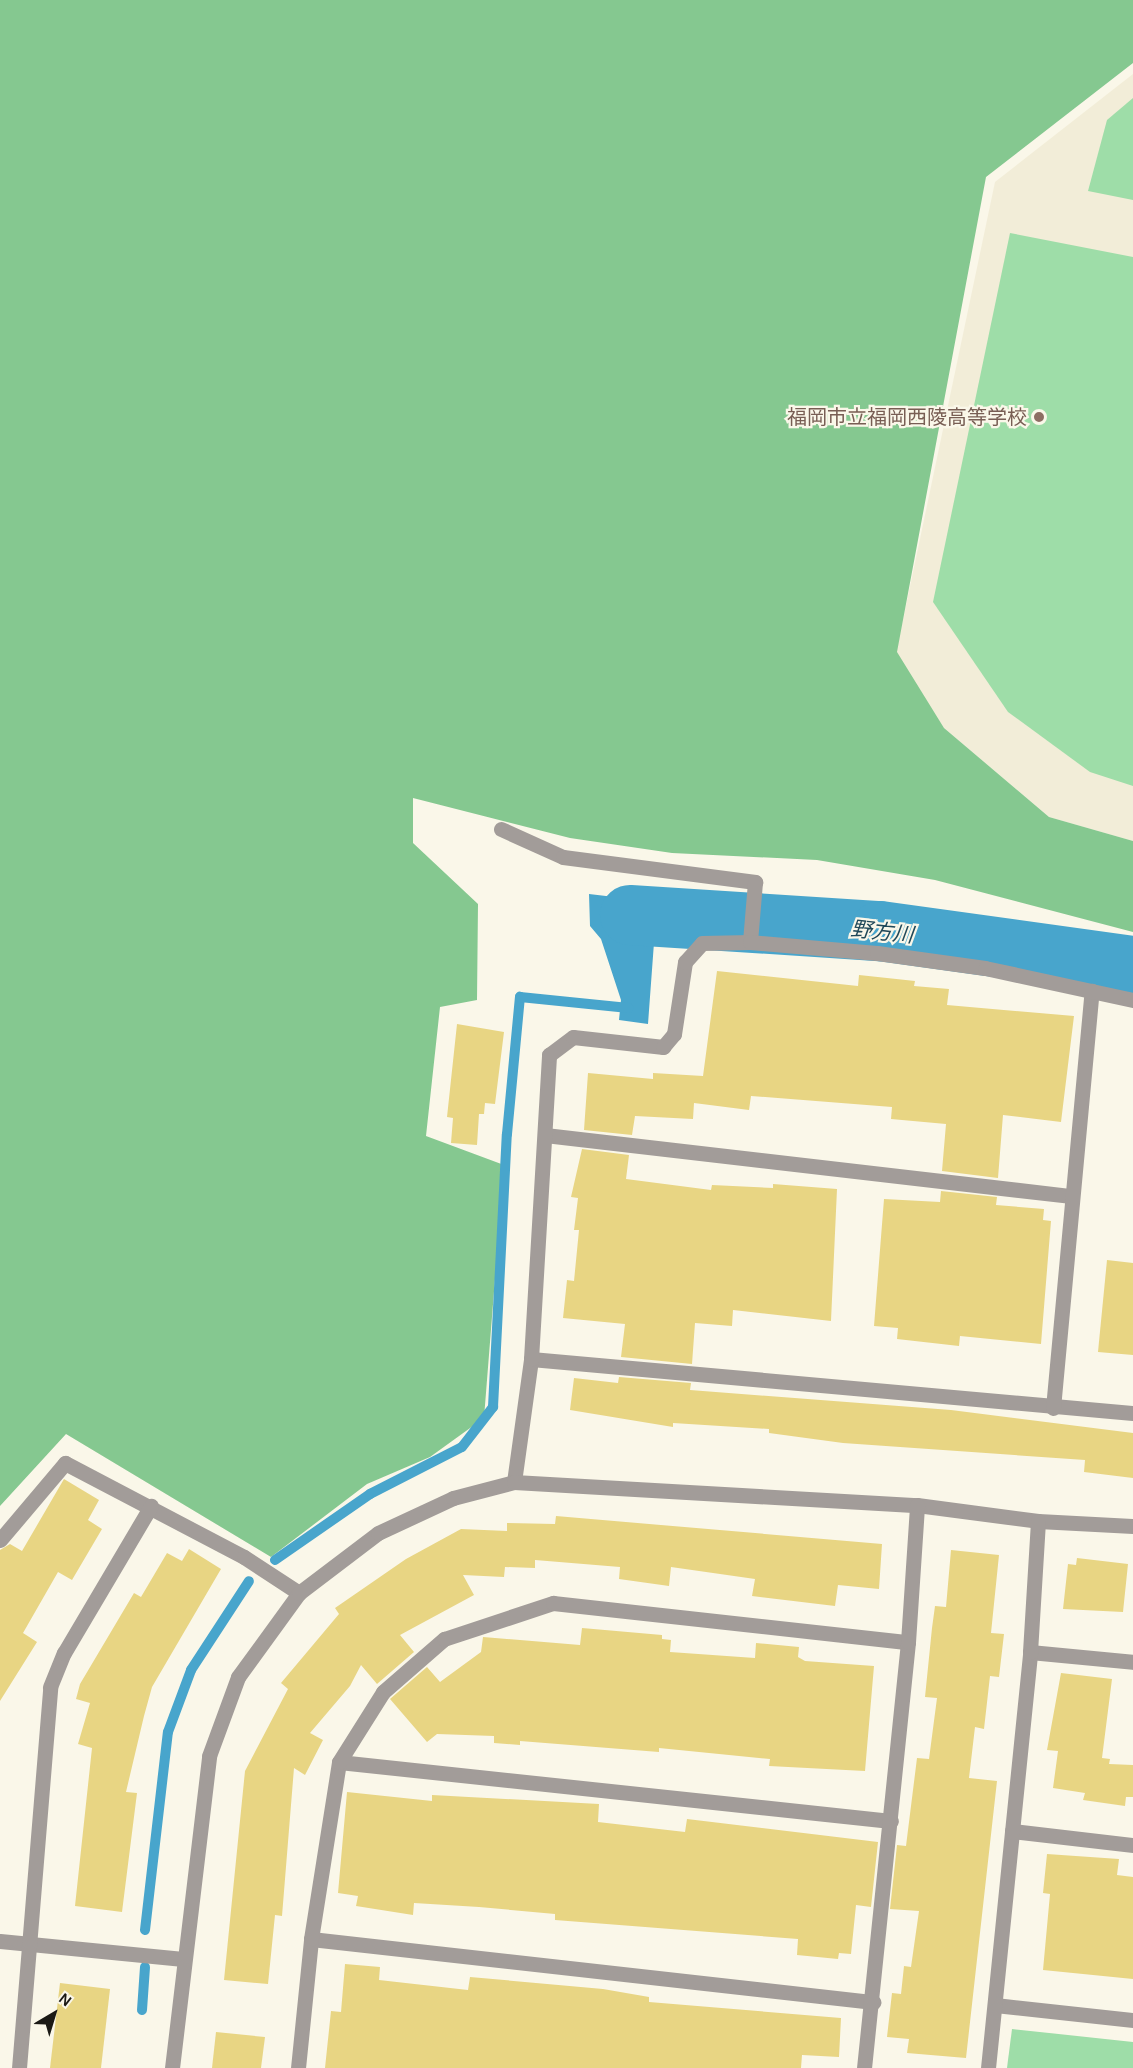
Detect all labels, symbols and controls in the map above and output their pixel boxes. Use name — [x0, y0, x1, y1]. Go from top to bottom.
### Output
place label: 福岡市立福岡西陵高等学校 — [787, 405, 1027, 429]
marker: 福岡市立福岡西陵高等学校 — [1032, 410, 1046, 424]
water label: 野方川 — [849, 916, 915, 948]
north arrow — [24, 1984, 84, 2044]
text: N — [55, 1988, 76, 2010]

